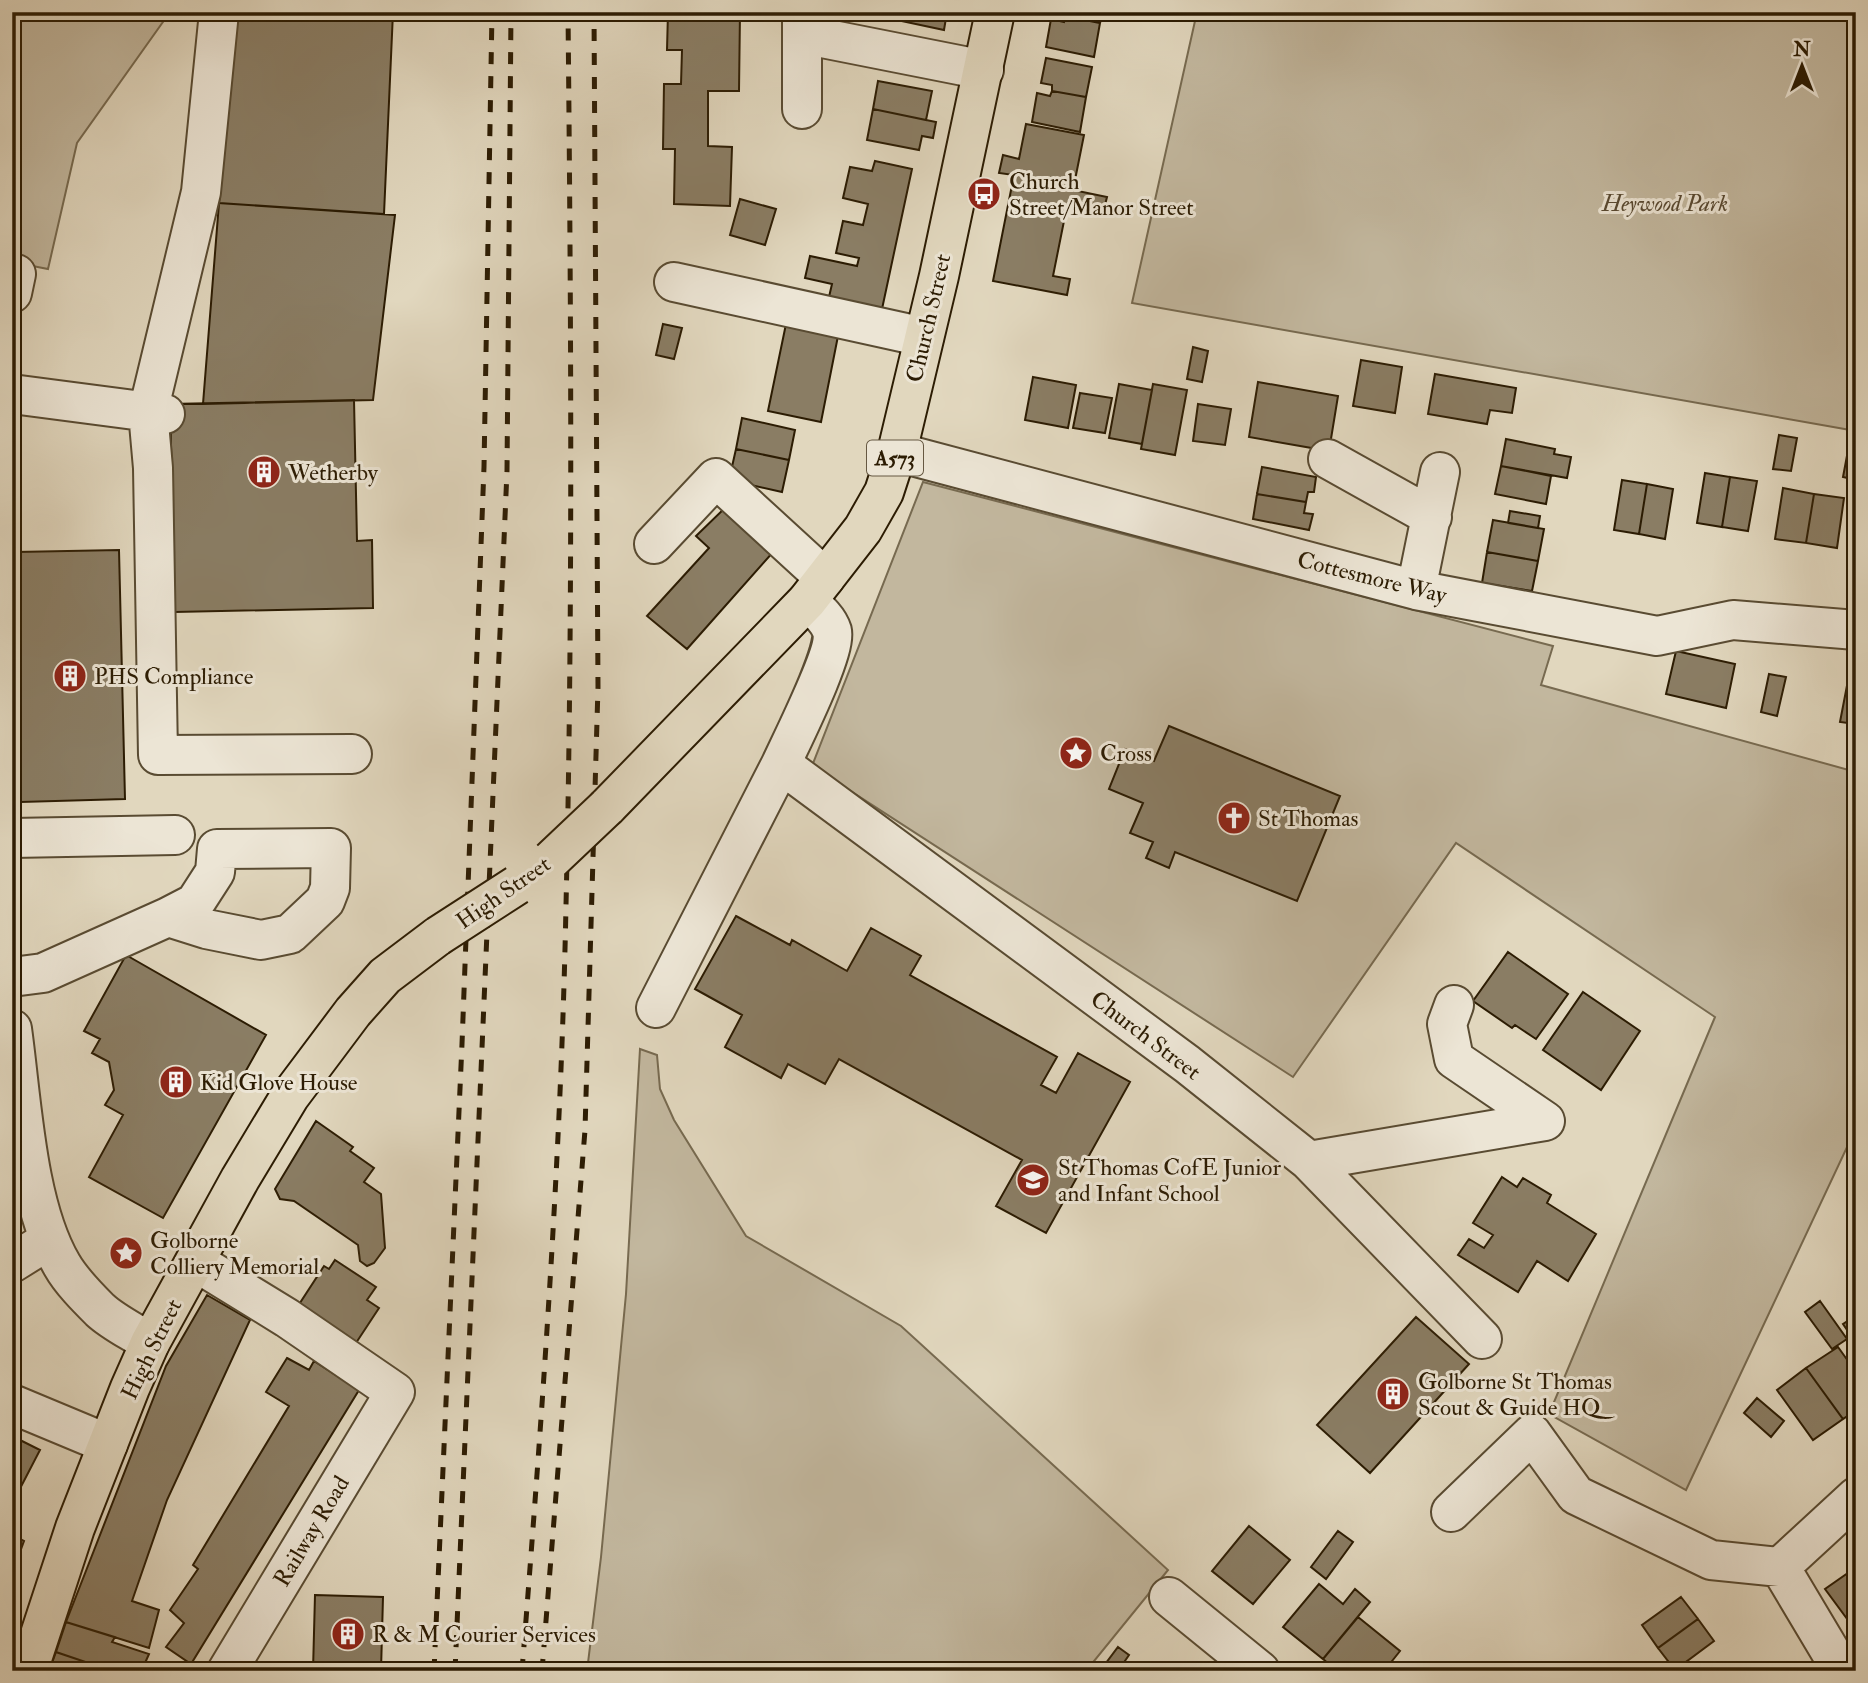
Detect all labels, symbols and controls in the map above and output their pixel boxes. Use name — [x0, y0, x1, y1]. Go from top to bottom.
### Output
north arrow — [1766, 32, 1836, 102]
text: N — [1792, 38, 1811, 62]
place label: Church Street/Manor Street — [1009, 167, 1194, 222]
bus stop icon: Church Street/Manor Street — [965, 175, 1003, 213]
park label: Heywood Park — [1601, 189, 1728, 218]
street label: Church Street — [900, 251, 957, 385]
road number: A573 — [867, 440, 923, 476]
building icon: Wetherby — [245, 453, 283, 491]
place label: Wetherby — [287, 458, 379, 487]
street label: Cottesmore Way — [1294, 545, 1450, 610]
building icon: PHS Compliance — [51, 657, 89, 695]
place label: PHS Compliance — [94, 662, 254, 692]
place icon: Cross — [1057, 734, 1095, 772]
place label: Cross — [1100, 739, 1152, 768]
church icon: St Thomas — [1215, 799, 1253, 837]
place label: St Thomas — [1258, 804, 1359, 833]
street label: High Street — [450, 849, 556, 935]
street label: Church Street — [1085, 984, 1207, 1086]
building icon: Kid Glove House — [157, 1063, 195, 1101]
place label: Kid Glove House — [200, 1068, 358, 1097]
place label: St Thomas CofE Junior and Infant School — [1058, 1153, 1281, 1208]
school or university icon: St Thomas CofE Junior and Infant School — [1014, 1161, 1052, 1199]
place label: Golborne Colliery Memorial — [150, 1226, 319, 1281]
place icon: Golborne Colliery Memorial — [107, 1234, 145, 1272]
street label: High Street — [115, 1294, 188, 1404]
place label: Golborne St Thomas Scout & Guide HQ — [1418, 1367, 1615, 1422]
building icon: Golborne St Thomas Scout & Guide HQ — [1374, 1375, 1412, 1413]
street label: Railway Road — [267, 1471, 356, 1592]
building icon: R & M Courier Services — [329, 1615, 367, 1653]
place label: R & M Courier Services — [372, 1620, 596, 1649]

